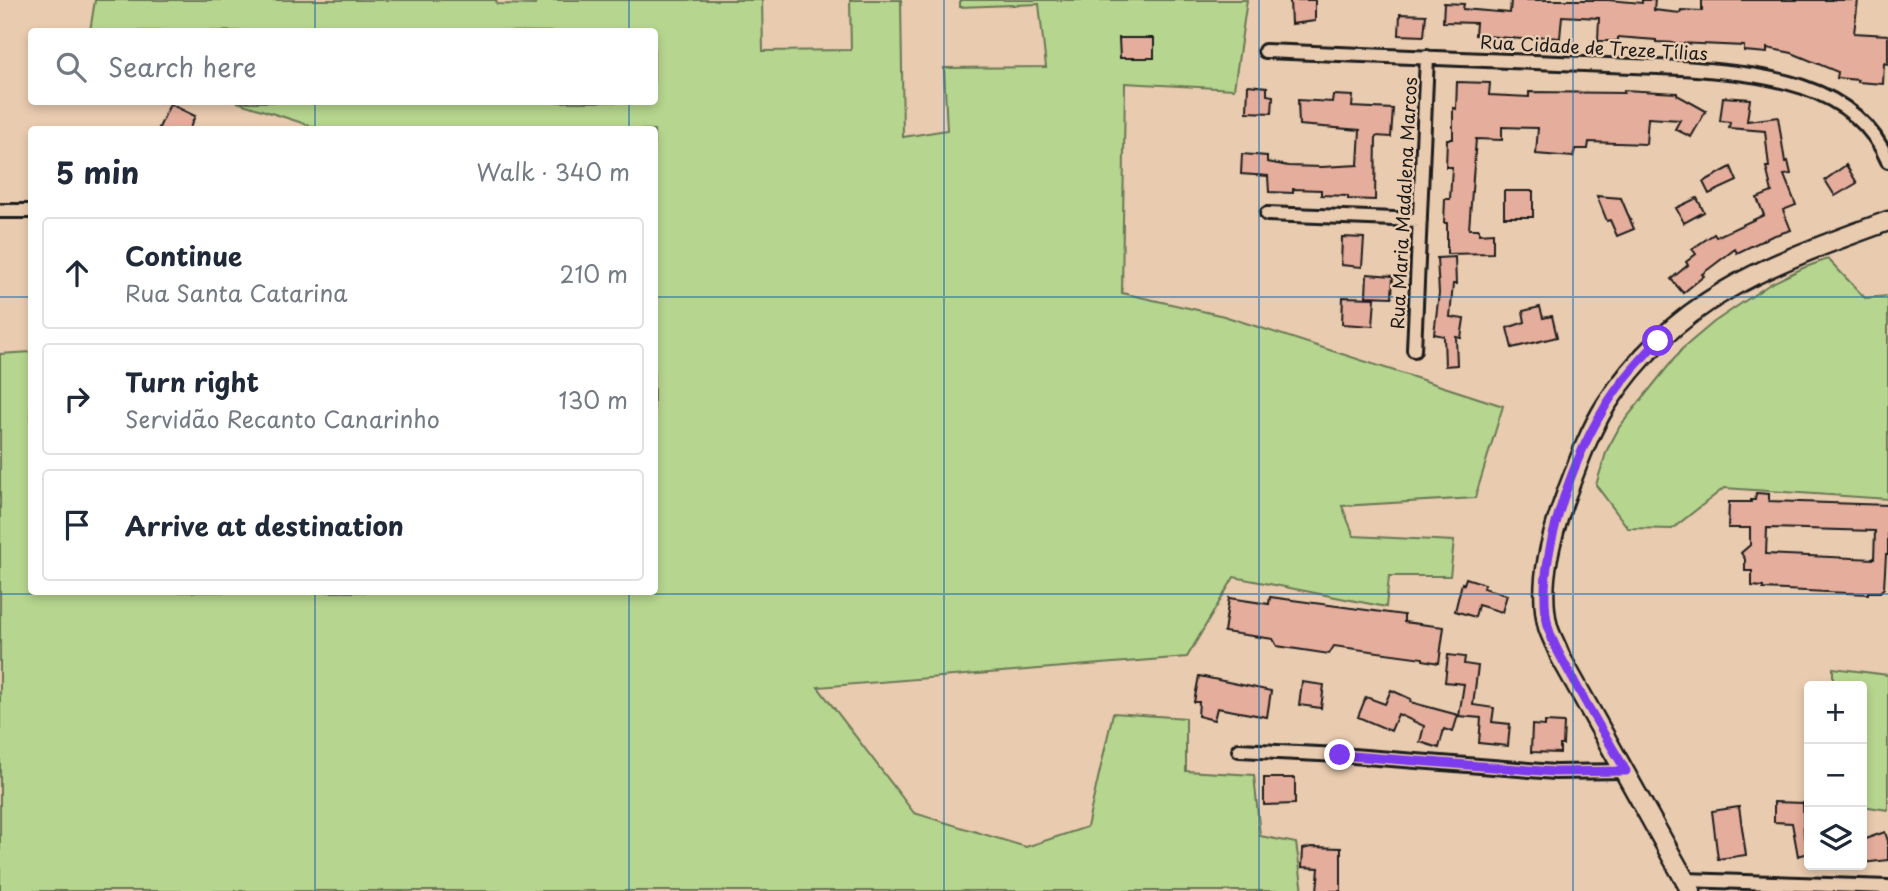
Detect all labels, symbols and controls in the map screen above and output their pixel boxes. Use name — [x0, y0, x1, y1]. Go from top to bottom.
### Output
search box — [28, 28, 658, 105]
street label: Rua Cidade de Treze Tílias — [1480, 28, 1708, 66]
text: Search here — [108, 47, 257, 86]
icon: search — [52, 48, 90, 86]
street label: Rua Maria Madalena Marcos — [1383, 76, 1423, 330]
text: 5 min — [56, 149, 139, 194]
text: Walk · 340 m — [477, 154, 630, 189]
text: Continue — [125, 236, 242, 275]
icon: ahead — [58, 254, 96, 292]
text: 210 m — [560, 256, 628, 291]
text: Rua Santa Catarina — [125, 275, 348, 310]
route start — [1642, 325, 1673, 356]
text: Turn right — [125, 362, 259, 401]
icon: right — [58, 380, 96, 418]
text: 130 m — [558, 382, 628, 417]
text: Servidão Recanto Canarinho — [125, 401, 440, 436]
icon: arrive — [58, 506, 96, 544]
text: Arrive at destination — [125, 506, 404, 545]
map controls — [1804, 681, 1867, 870]
button: + — [1804, 681, 1867, 744]
route end — [1324, 739, 1355, 770]
button: − — [1804, 744, 1867, 807]
button: layers — [1804, 807, 1867, 870]

